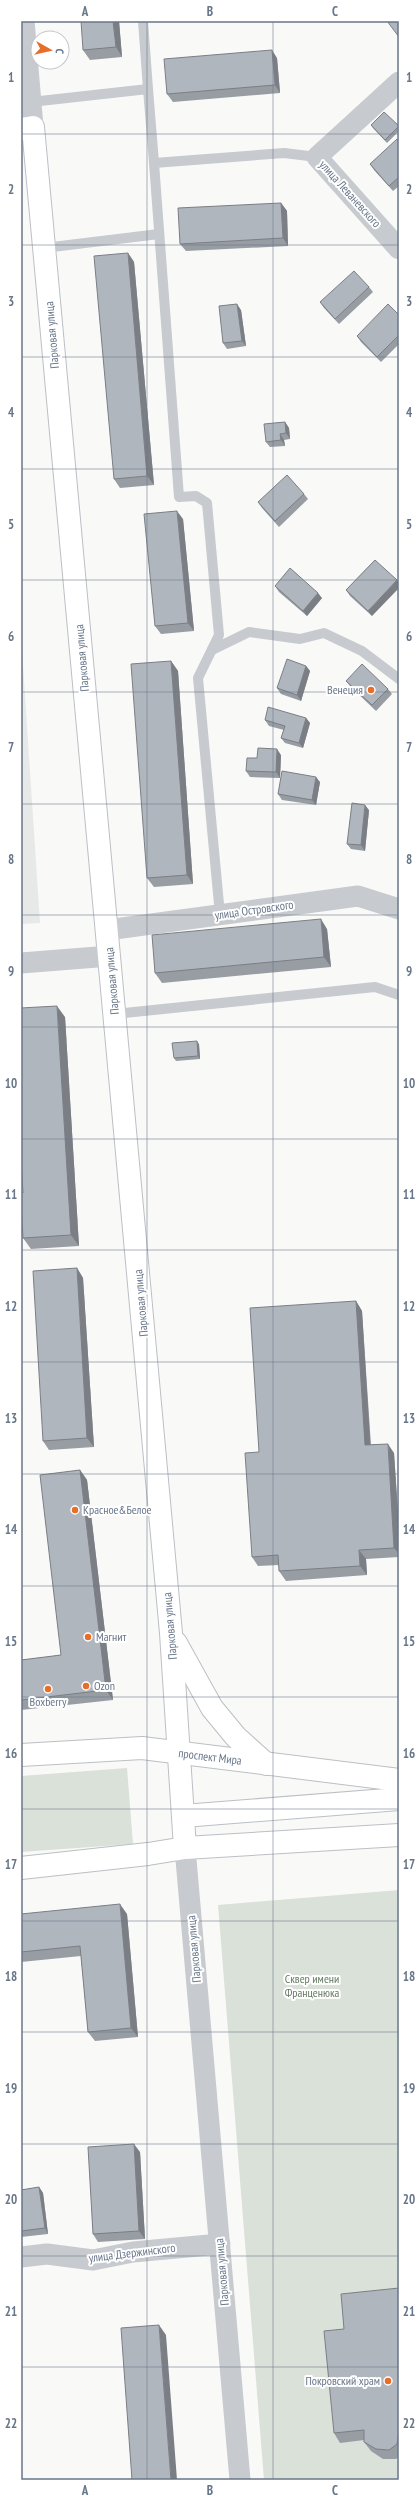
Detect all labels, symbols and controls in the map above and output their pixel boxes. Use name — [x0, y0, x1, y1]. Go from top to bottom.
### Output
text: A — [81, 3, 89, 20]
text: B — [207, 3, 213, 20]
text: C — [332, 3, 338, 20]
north arrow — [30, 30, 70, 70]
text: С — [53, 48, 67, 55]
text: 1 — [8, 69, 14, 86]
text: 1 — [406, 69, 412, 86]
street label: улица Леваневского — [316, 157, 385, 230]
text: 2 — [8, 181, 14, 198]
text: 2 — [406, 181, 412, 198]
text: 3 — [8, 293, 14, 310]
text: 3 — [406, 293, 412, 310]
street label: Парковая улица — [41, 301, 62, 369]
text: 4 — [8, 404, 15, 421]
text: 4 — [406, 404, 413, 421]
text: 5 — [8, 516, 14, 533]
text: 5 — [406, 516, 412, 533]
street label: Парковая улица — [71, 624, 92, 692]
text: 6 — [8, 628, 14, 645]
text: 6 — [406, 628, 412, 645]
place label: Венеция — [327, 682, 363, 697]
marker: Венеция — [366, 685, 376, 695]
text: 7 — [8, 739, 14, 756]
text: 7 — [406, 739, 412, 756]
text: 8 — [8, 851, 14, 868]
text: 8 — [406, 851, 412, 868]
street label: улица Островского — [213, 897, 294, 922]
street label: Парковая улица — [101, 947, 122, 1015]
text: 9 — [8, 963, 14, 980]
text: 9 — [406, 963, 412, 980]
text: 10 — [5, 1075, 17, 1092]
text: 10 — [403, 1075, 415, 1092]
text: 11 — [5, 1186, 17, 1203]
text: 11 — [403, 1186, 415, 1203]
street label: Парковая улица — [130, 1269, 151, 1337]
text: 12 — [5, 1298, 17, 1315]
text: 12 — [403, 1298, 415, 1315]
text: 13 — [5, 1410, 17, 1427]
text: 13 — [403, 1410, 415, 1427]
place label: Красное&Белое — [83, 1502, 152, 1517]
marker: Красное&Белое — [70, 1505, 80, 1515]
text: 14 — [5, 1521, 18, 1538]
text: 14 — [403, 1521, 416, 1538]
street label: Парковая улица — [159, 1592, 180, 1660]
place label: Магнит — [96, 1629, 126, 1644]
marker: Магнит — [83, 1632, 93, 1642]
text: 15 — [5, 1633, 17, 1650]
text: 15 — [403, 1633, 415, 1650]
place label: Ozon — [94, 1678, 115, 1693]
marker: Ozon — [81, 1681, 91, 1691]
marker: Boxberry — [43, 1684, 53, 1694]
place label: Boxberry — [30, 1694, 67, 1709]
text: 16 — [5, 1745, 17, 1762]
street label: проспект Мира — [178, 1745, 243, 1768]
text: 16 — [403, 1745, 415, 1762]
text: 17 — [5, 1856, 17, 1873]
text: 17 — [403, 1856, 415, 1873]
street label: Парковая улица — [183, 1915, 204, 1983]
text: 18 — [5, 1968, 17, 1985]
text: 18 — [403, 1968, 415, 1985]
park label: Сквер имени Франценюка — [285, 1971, 340, 2000]
text: 19 — [5, 2080, 17, 2097]
text: 19 — [403, 2080, 415, 2097]
text: 20 — [5, 2191, 17, 2208]
text: 20 — [403, 2191, 415, 2208]
street label: Парковая улица — [211, 2238, 232, 2306]
street label: улица Дзержинского — [88, 2240, 176, 2265]
text: 21 — [5, 2303, 17, 2320]
text: 21 — [403, 2303, 415, 2320]
place label: Покровский храм — [305, 2373, 380, 2388]
marker: Покровский храм — [383, 2376, 393, 2386]
text: 22 — [5, 2415, 17, 2432]
text: 22 — [403, 2415, 415, 2432]
text: A — [81, 2482, 89, 2499]
text: B — [207, 2482, 213, 2499]
text: C — [332, 2482, 338, 2499]

